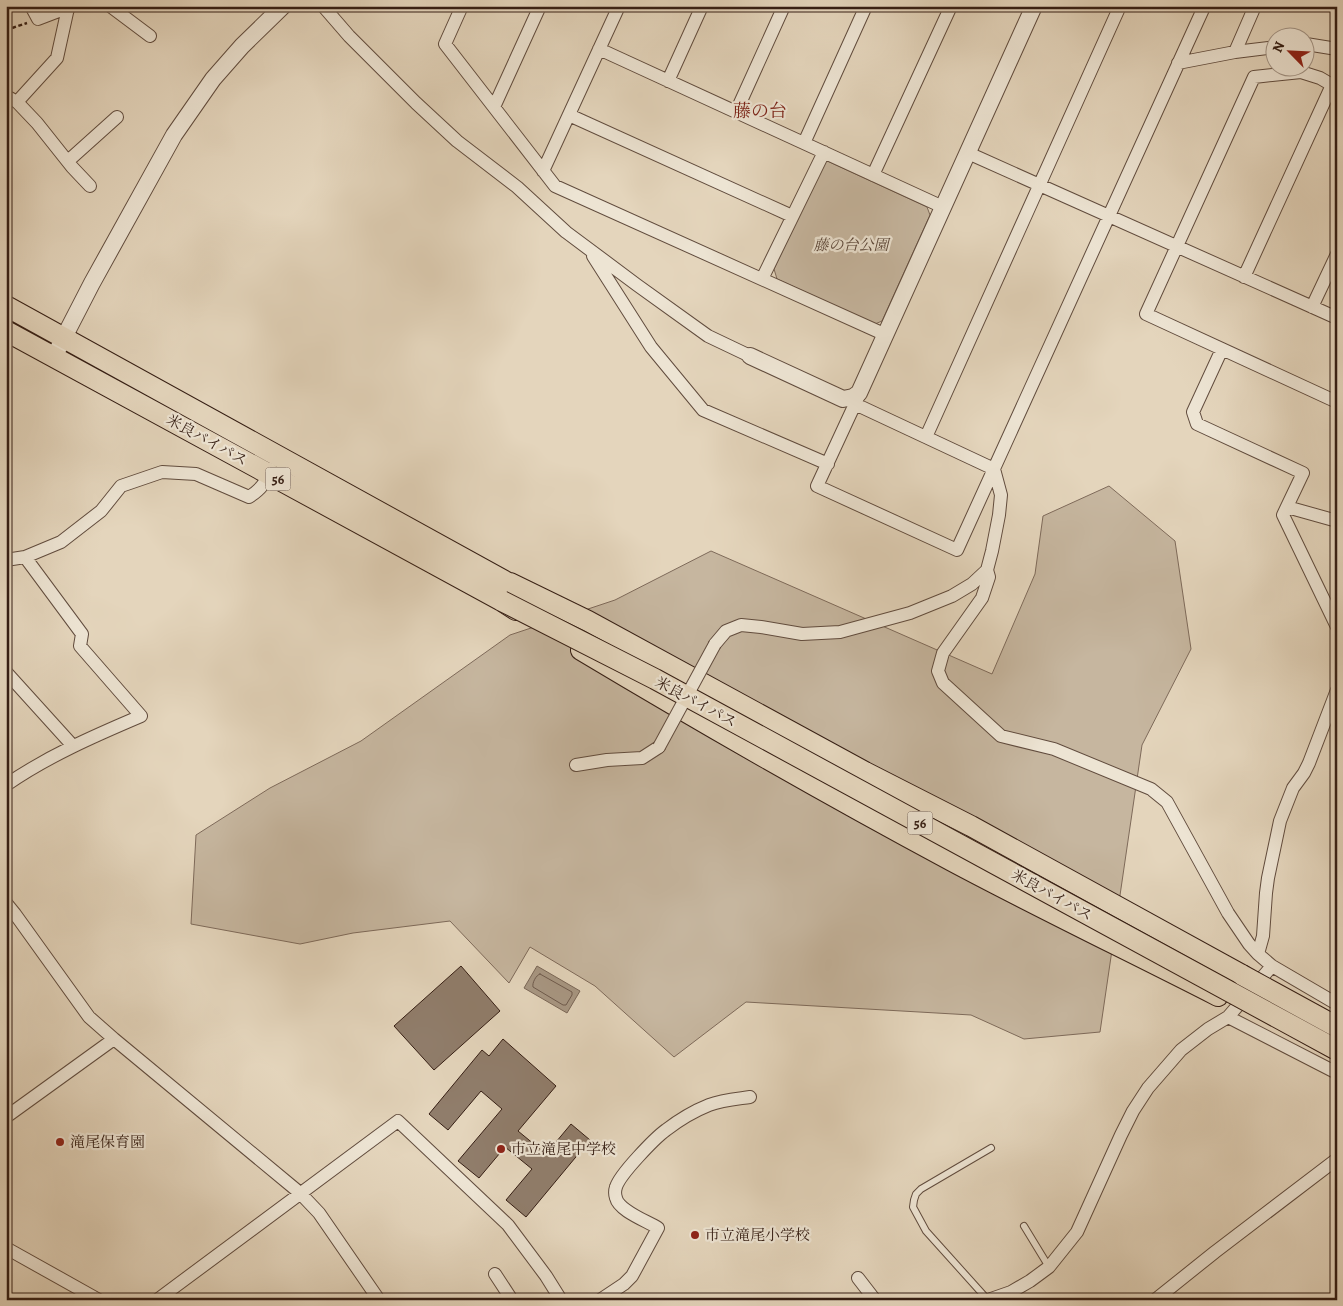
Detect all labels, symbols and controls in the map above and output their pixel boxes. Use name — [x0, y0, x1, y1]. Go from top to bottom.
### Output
north arrow — [1266, 28, 1316, 78]
text: N — [1268, 38, 1289, 55]
district label: 藤の台 — [733, 99, 787, 123]
park label: 藤の台公園 — [813, 235, 891, 255]
street label: 米良バイパス — [163, 410, 251, 470]
road number: 56 — [266, 468, 290, 490]
street label: 米良バイパス — [652, 672, 740, 732]
road number: 56 — [908, 811, 932, 834]
street label: 米良バイパス — [1008, 865, 1096, 925]
place label: 滝尾保育園 — [70, 1132, 145, 1152]
marker: 滝尾保育園 — [54, 1136, 66, 1148]
place label: 市立滝尾中学校 — [511, 1139, 616, 1159]
marker: 市立滝尾中学校 — [495, 1143, 507, 1155]
place label: 市立滝尾小学校 — [705, 1225, 810, 1245]
marker: 市立滝尾小学校 — [689, 1229, 701, 1241]

